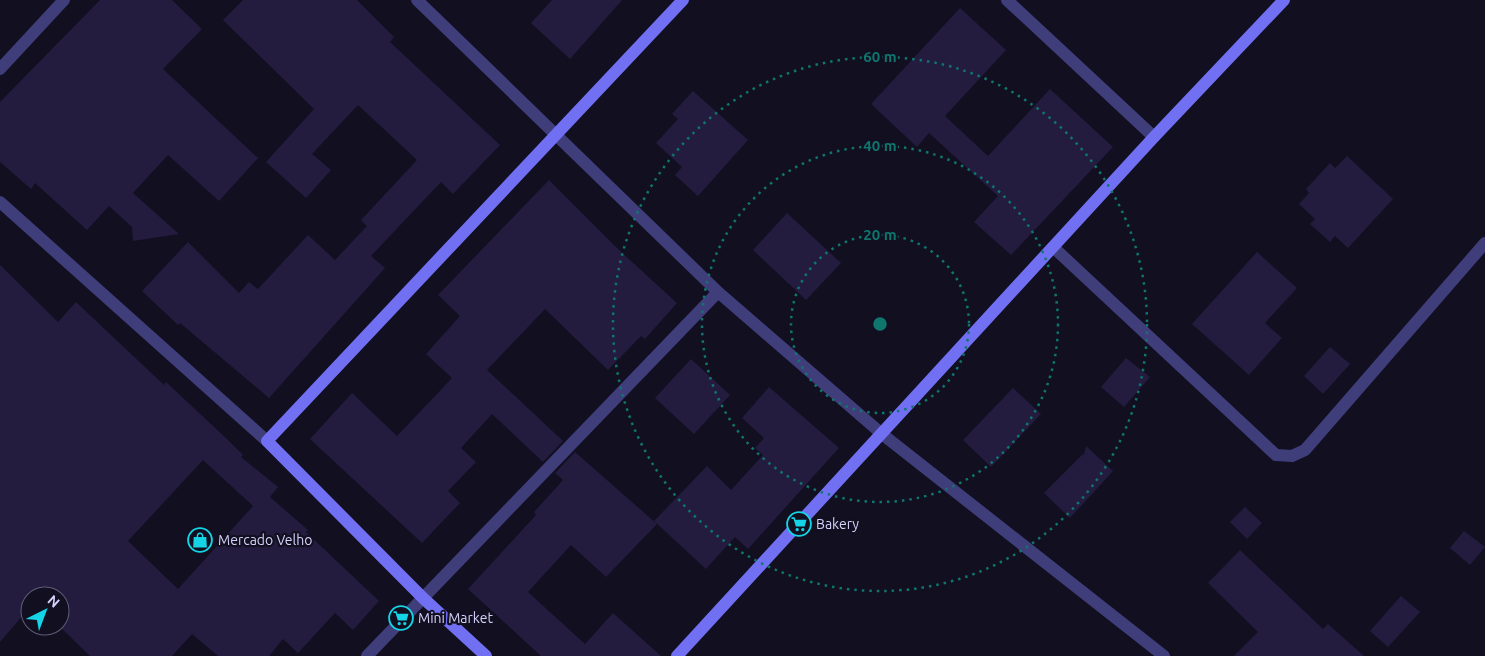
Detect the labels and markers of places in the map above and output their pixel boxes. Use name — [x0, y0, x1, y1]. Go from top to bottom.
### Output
centre of rings — [871, 315, 889, 333]
supermarket icon: Bakery — [786, 511, 812, 537]
place label: Bakery — [816, 516, 859, 532]
shop icon: Mercado Velho — [187, 527, 213, 553]
place label: Mercado Velho — [218, 532, 312, 548]
supermarket icon: Mini Market — [388, 605, 414, 631]
place label: Mini Market — [418, 610, 493, 626]

